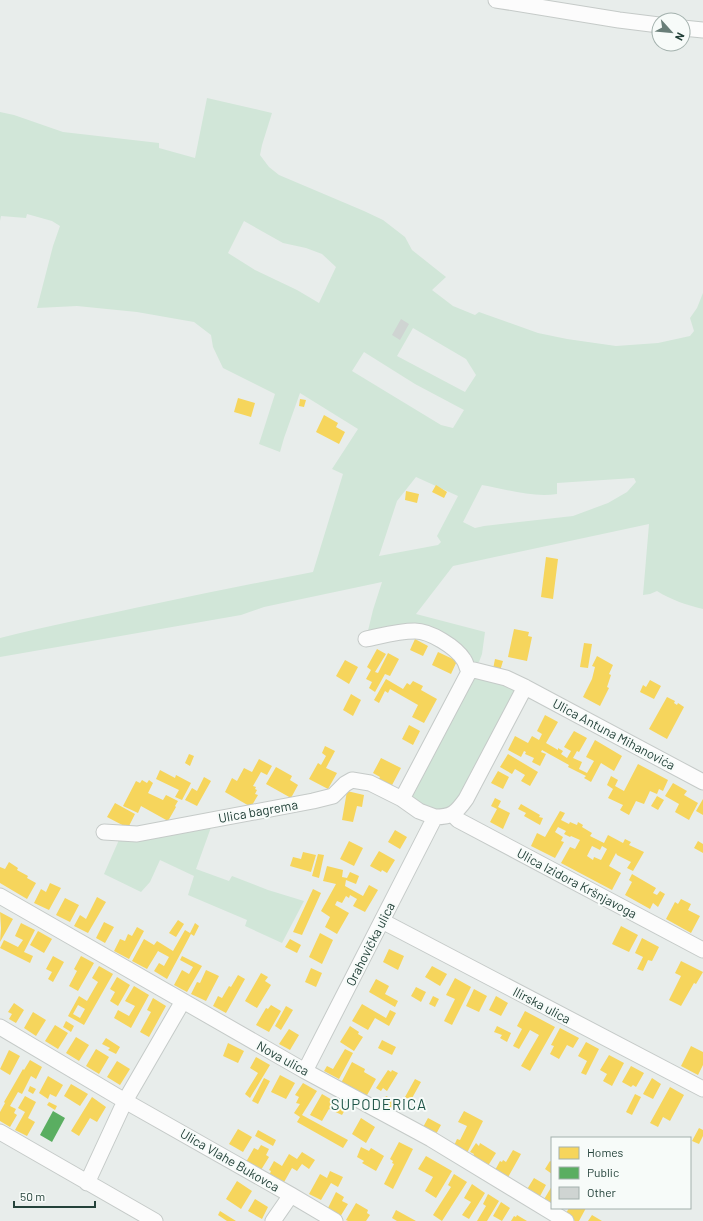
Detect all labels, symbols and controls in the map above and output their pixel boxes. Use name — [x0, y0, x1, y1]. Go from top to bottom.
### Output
north arrow — [651, 12, 691, 52]
text: N — [673, 31, 688, 43]
street label: Ulica Antuna Mihanovića — [550, 695, 678, 773]
street label: Ulica bagrema — [217, 796, 299, 826]
street label: Ulica Izidora Kršnjavoga — [514, 845, 640, 921]
street label: Orahovička ulica — [342, 899, 398, 989]
street label: Ilirska ulica — [510, 983, 574, 1027]
street label: Nova ulica — [254, 1037, 312, 1079]
district label: SUPODERICA — [331, 1095, 427, 1113]
street label: Ulica Vlahe Bukovca — [178, 1125, 282, 1195]
legend — [551, 1137, 691, 1209]
text: Homes — [587, 1145, 624, 1159]
text: Public — [587, 1165, 619, 1179]
scale bar — [14, 1183, 95, 1209]
text: Other — [587, 1185, 617, 1199]
text: 50 m — [20, 1189, 45, 1203]

